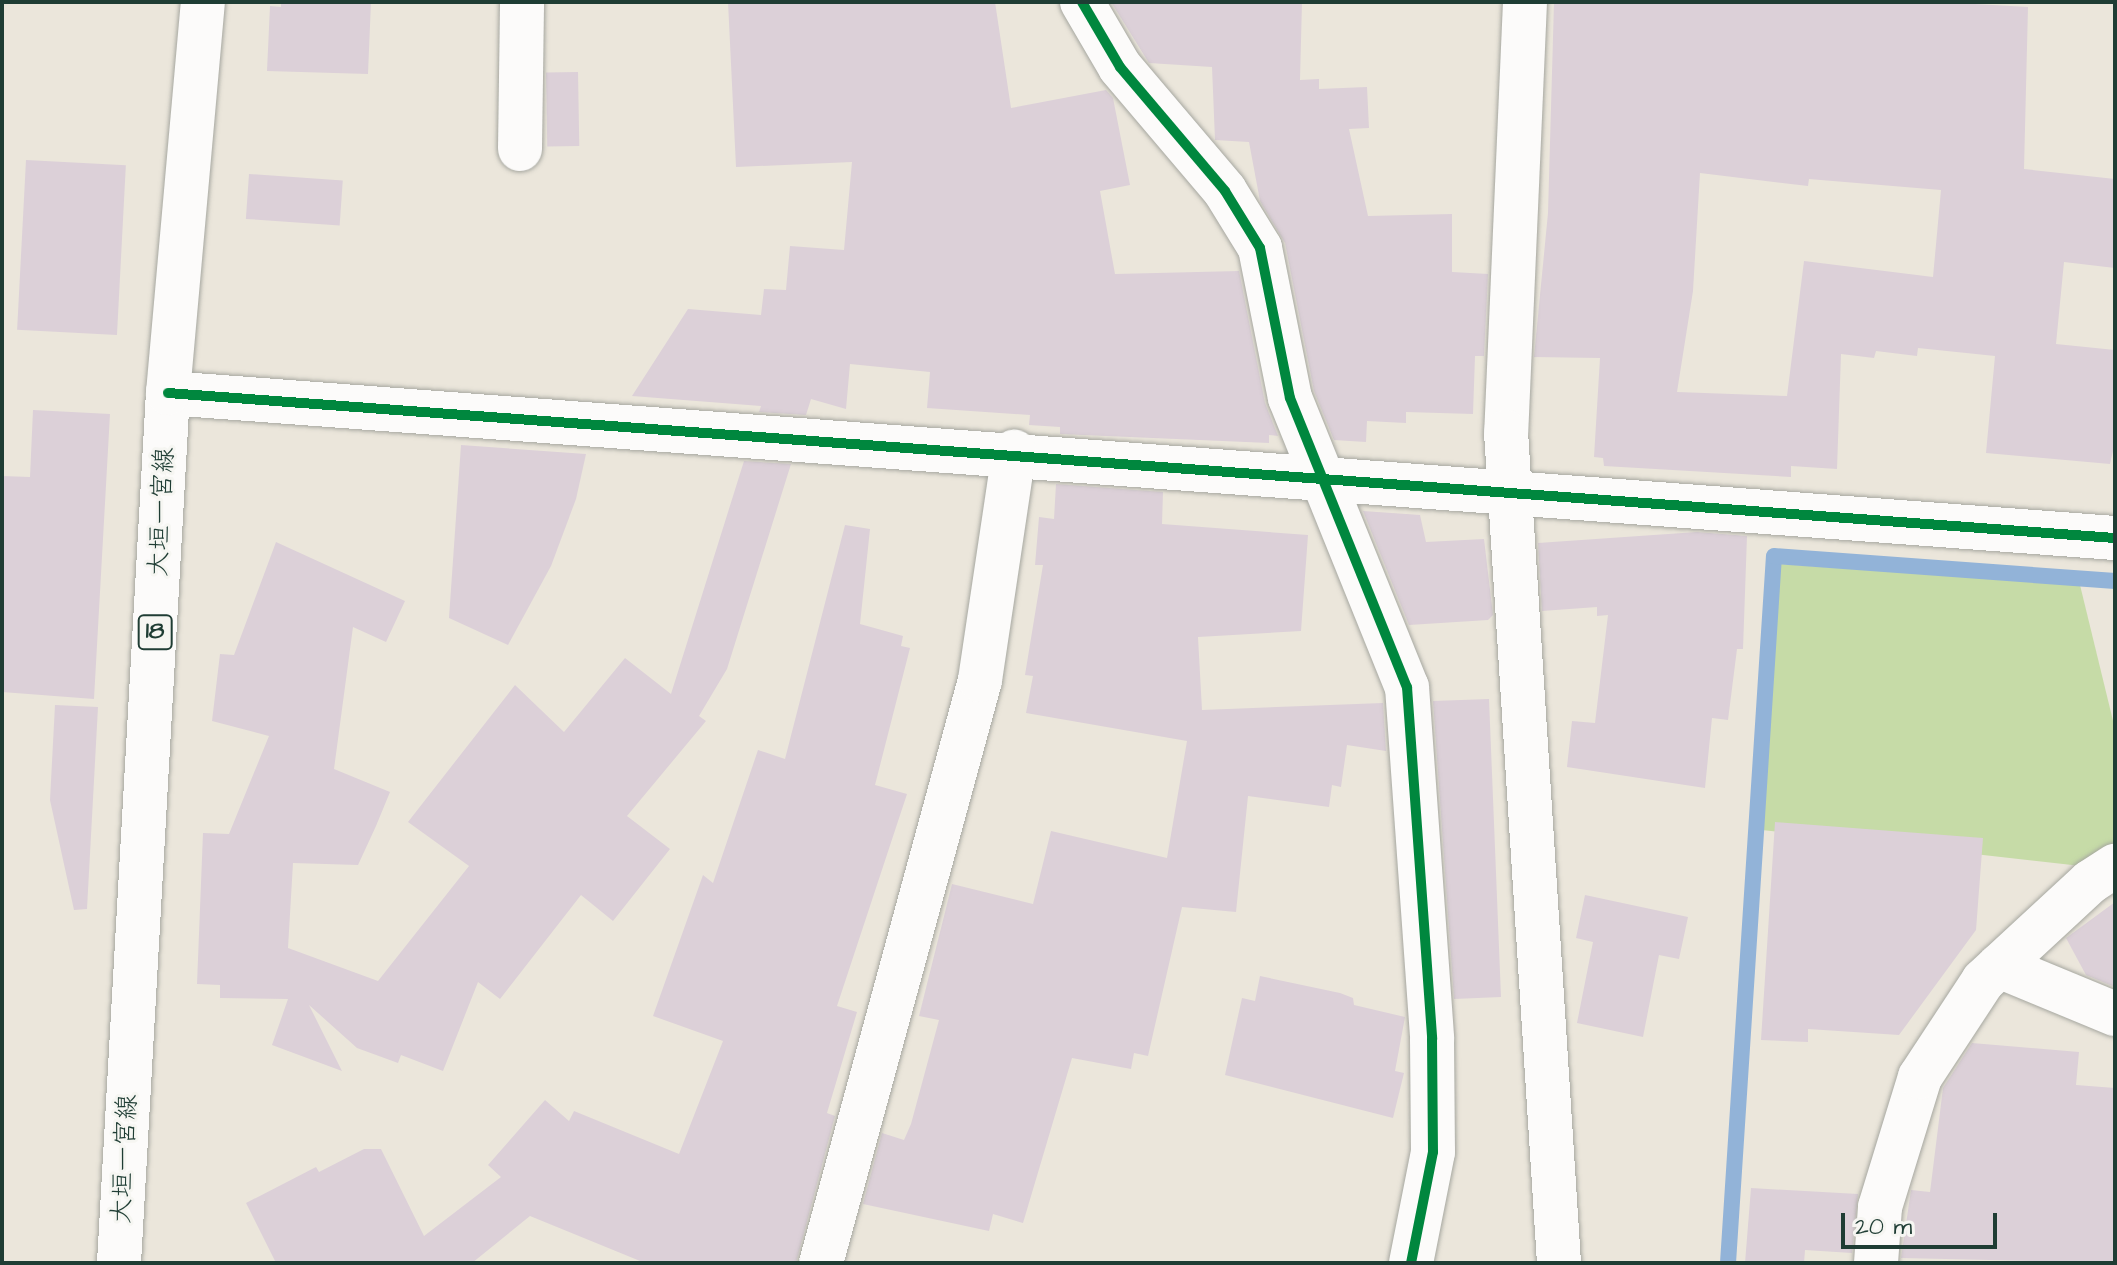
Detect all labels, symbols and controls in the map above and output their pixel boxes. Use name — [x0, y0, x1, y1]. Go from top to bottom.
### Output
street label: 大垣一宮線 — [143, 446, 181, 578]
road number: 18 — [137, 612, 173, 652]
street label: 大垣一宮線 — [106, 1093, 144, 1225]
scale bar — [1845, 1197, 2001, 1247]
text: 20 m — [1855, 1210, 1912, 1244]

